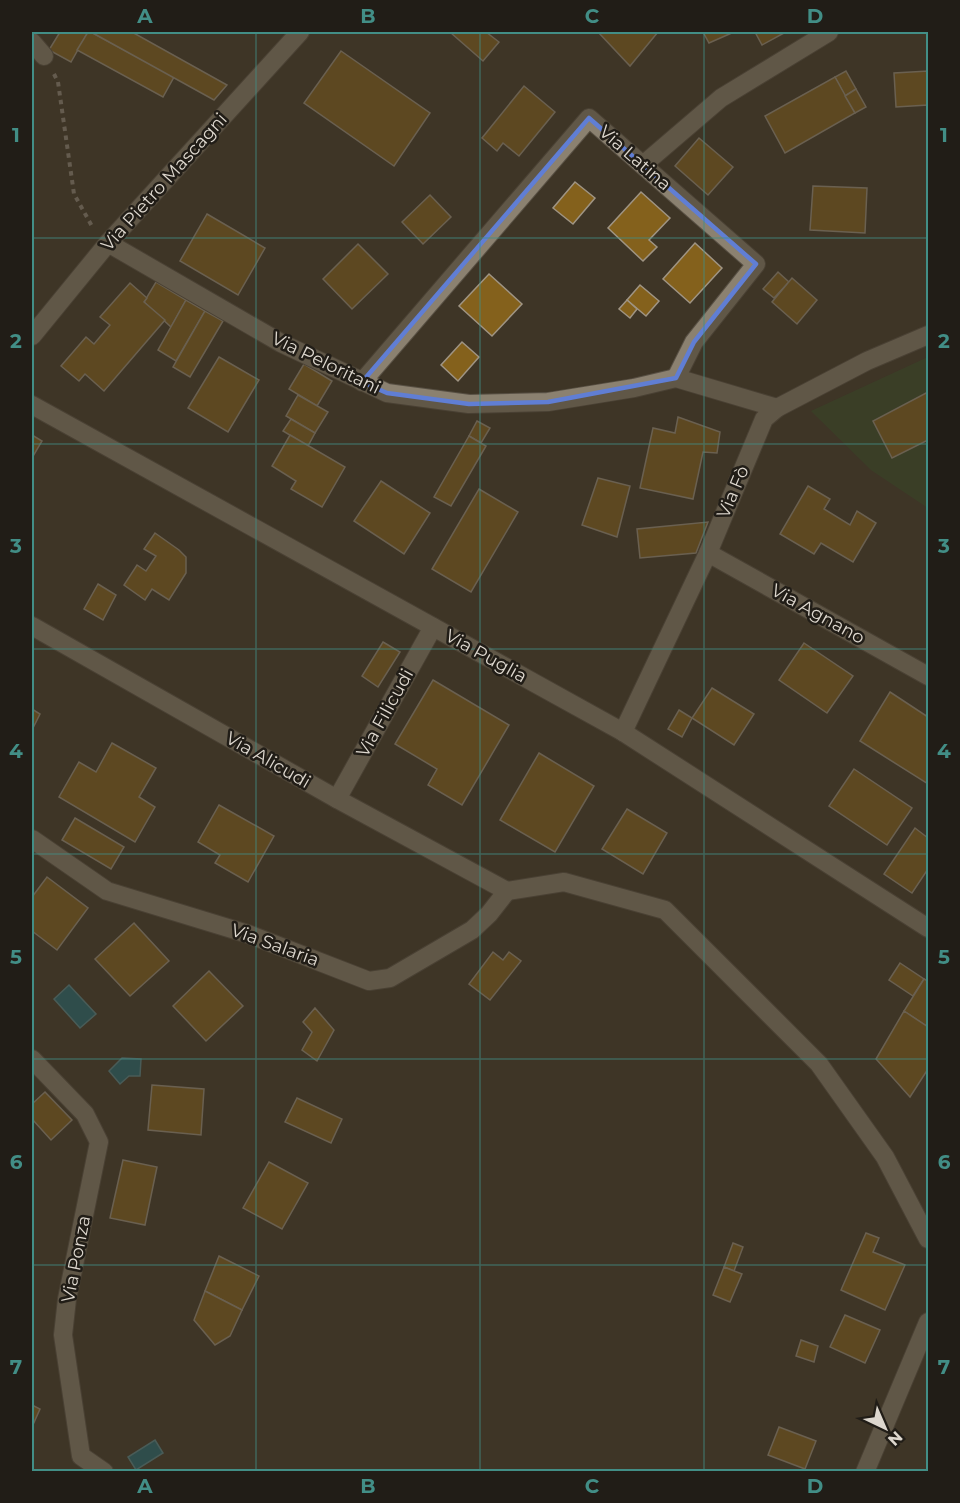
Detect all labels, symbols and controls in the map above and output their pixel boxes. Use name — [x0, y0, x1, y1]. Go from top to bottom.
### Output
text: A — [136, 4, 153, 28]
text: B — [360, 4, 376, 28]
text: C — [585, 4, 600, 28]
text: D — [807, 4, 823, 28]
street label: Via Pietro Mascagni — [96, 108, 232, 256]
street label: Via Latina — [594, 121, 676, 195]
text: 1 — [12, 123, 20, 147]
text: 1 — [940, 123, 948, 147]
street label: Via Peloritani — [268, 327, 384, 399]
text: 2 — [10, 329, 22, 353]
text: 2 — [938, 329, 950, 353]
street label: Via Fò — [712, 462, 754, 522]
text: 3 — [9, 534, 22, 558]
text: 3 — [937, 534, 950, 558]
street label: Via Agnano — [767, 579, 869, 649]
street label: Via Puglia — [441, 625, 531, 687]
street label: Via Filicudi — [352, 665, 418, 761]
street label: Via Alicudi — [222, 727, 314, 793]
text: 4 — [9, 739, 23, 763]
text: 4 — [937, 739, 951, 763]
street label: Via Salaria — [228, 919, 322, 971]
text: 5 — [10, 945, 22, 969]
text: 5 — [938, 945, 950, 969]
text: 6 — [10, 1150, 23, 1174]
text: 6 — [938, 1150, 951, 1174]
street label: Via Ponza — [57, 1214, 95, 1304]
text: 7 — [10, 1355, 22, 1379]
text: 7 — [938, 1355, 950, 1379]
north arrow — [855, 1398, 915, 1458]
text: N — [884, 1427, 906, 1450]
text: A — [136, 1474, 153, 1498]
text: B — [360, 1474, 376, 1498]
text: C — [585, 1474, 600, 1498]
text: D — [807, 1474, 823, 1498]

